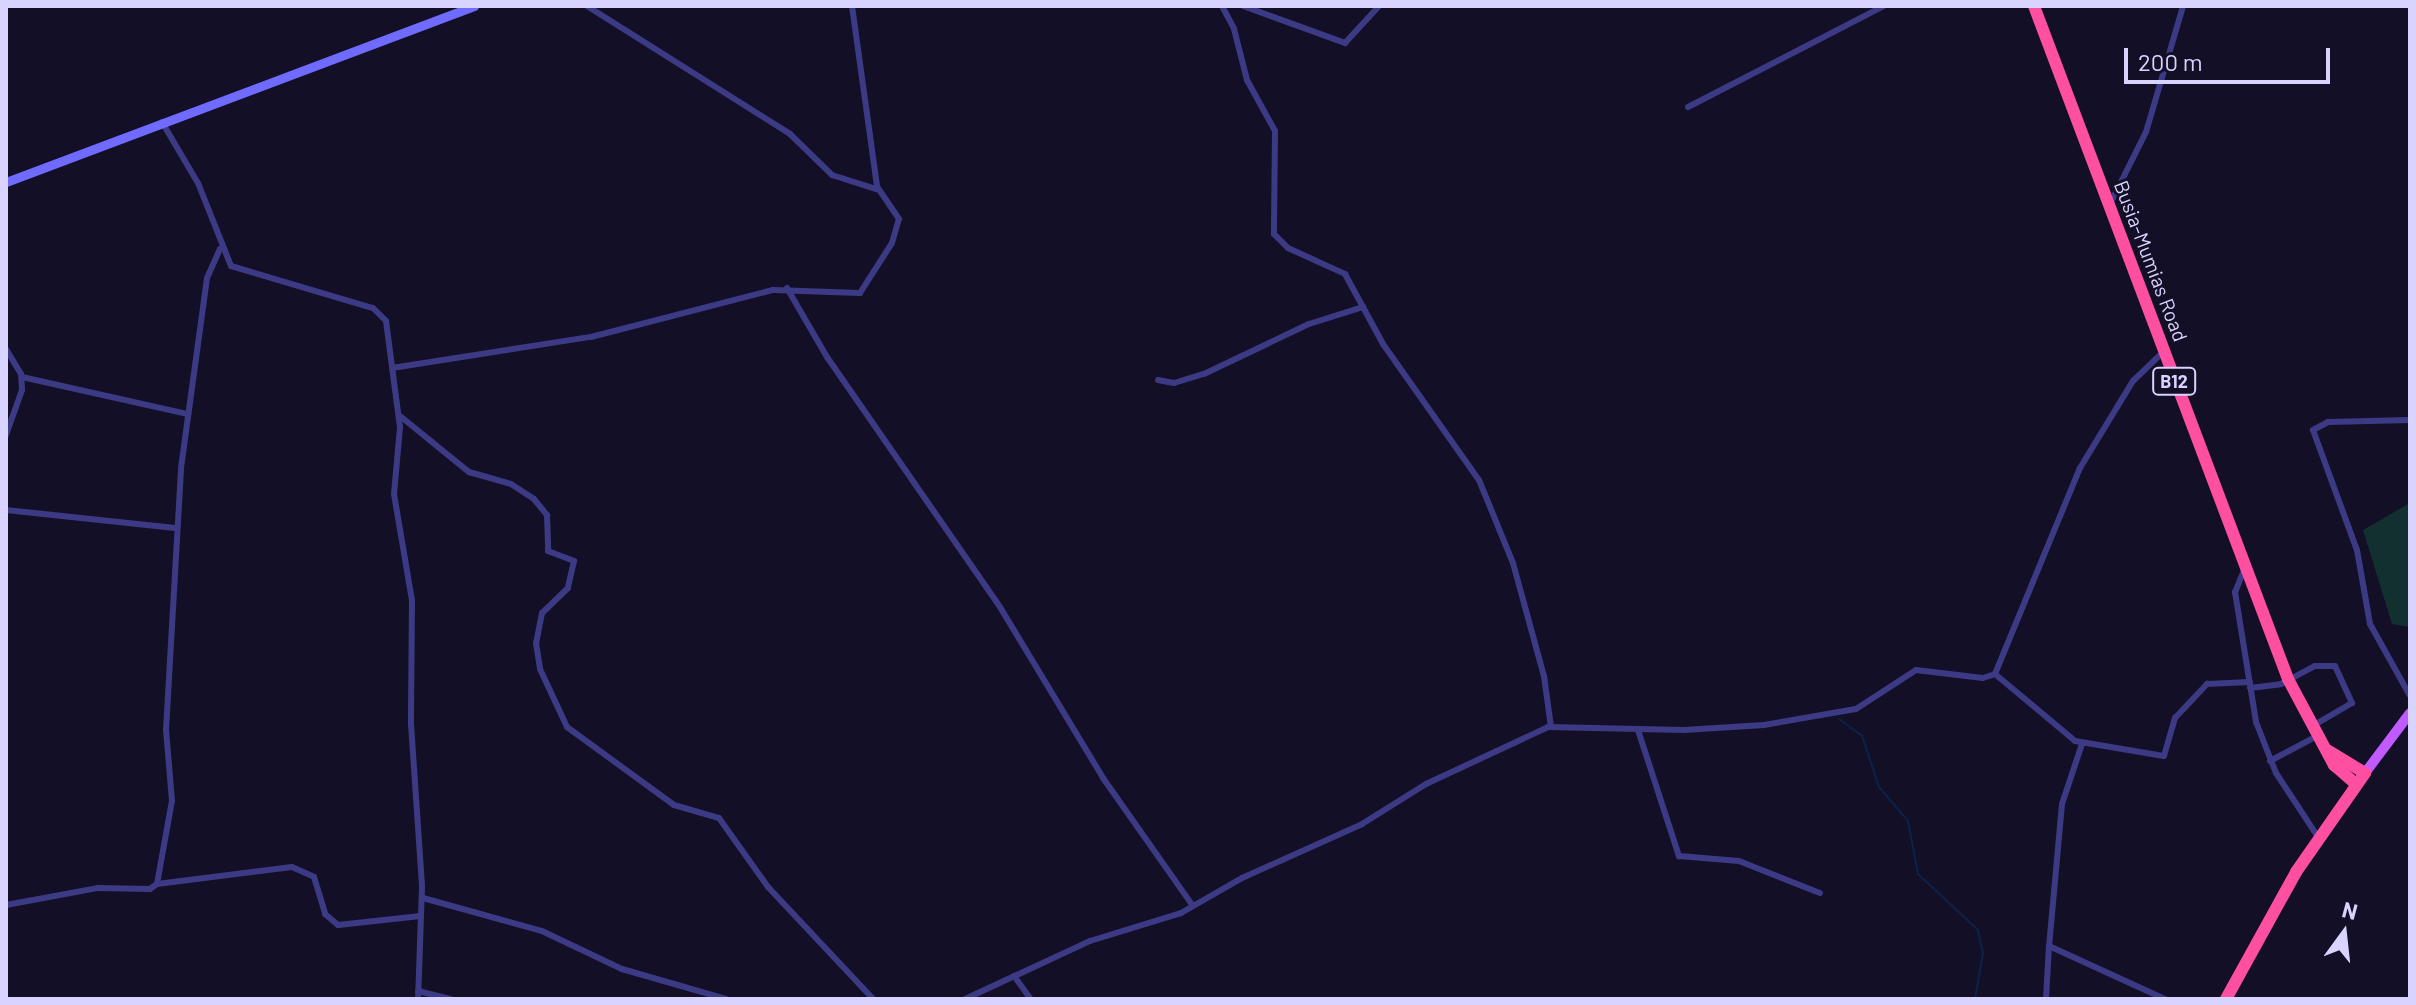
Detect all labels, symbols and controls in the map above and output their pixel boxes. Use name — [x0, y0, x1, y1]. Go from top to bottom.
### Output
scale bar — [2128, 32, 2334, 82]
text: 200 m — [2138, 47, 2203, 76]
street label: Busia-Mumias Road — [2109, 177, 2193, 345]
road number: B12 — [2152, 367, 2196, 395]
north arrow — [2304, 893, 2384, 973]
text: N — [2340, 895, 2361, 924]

